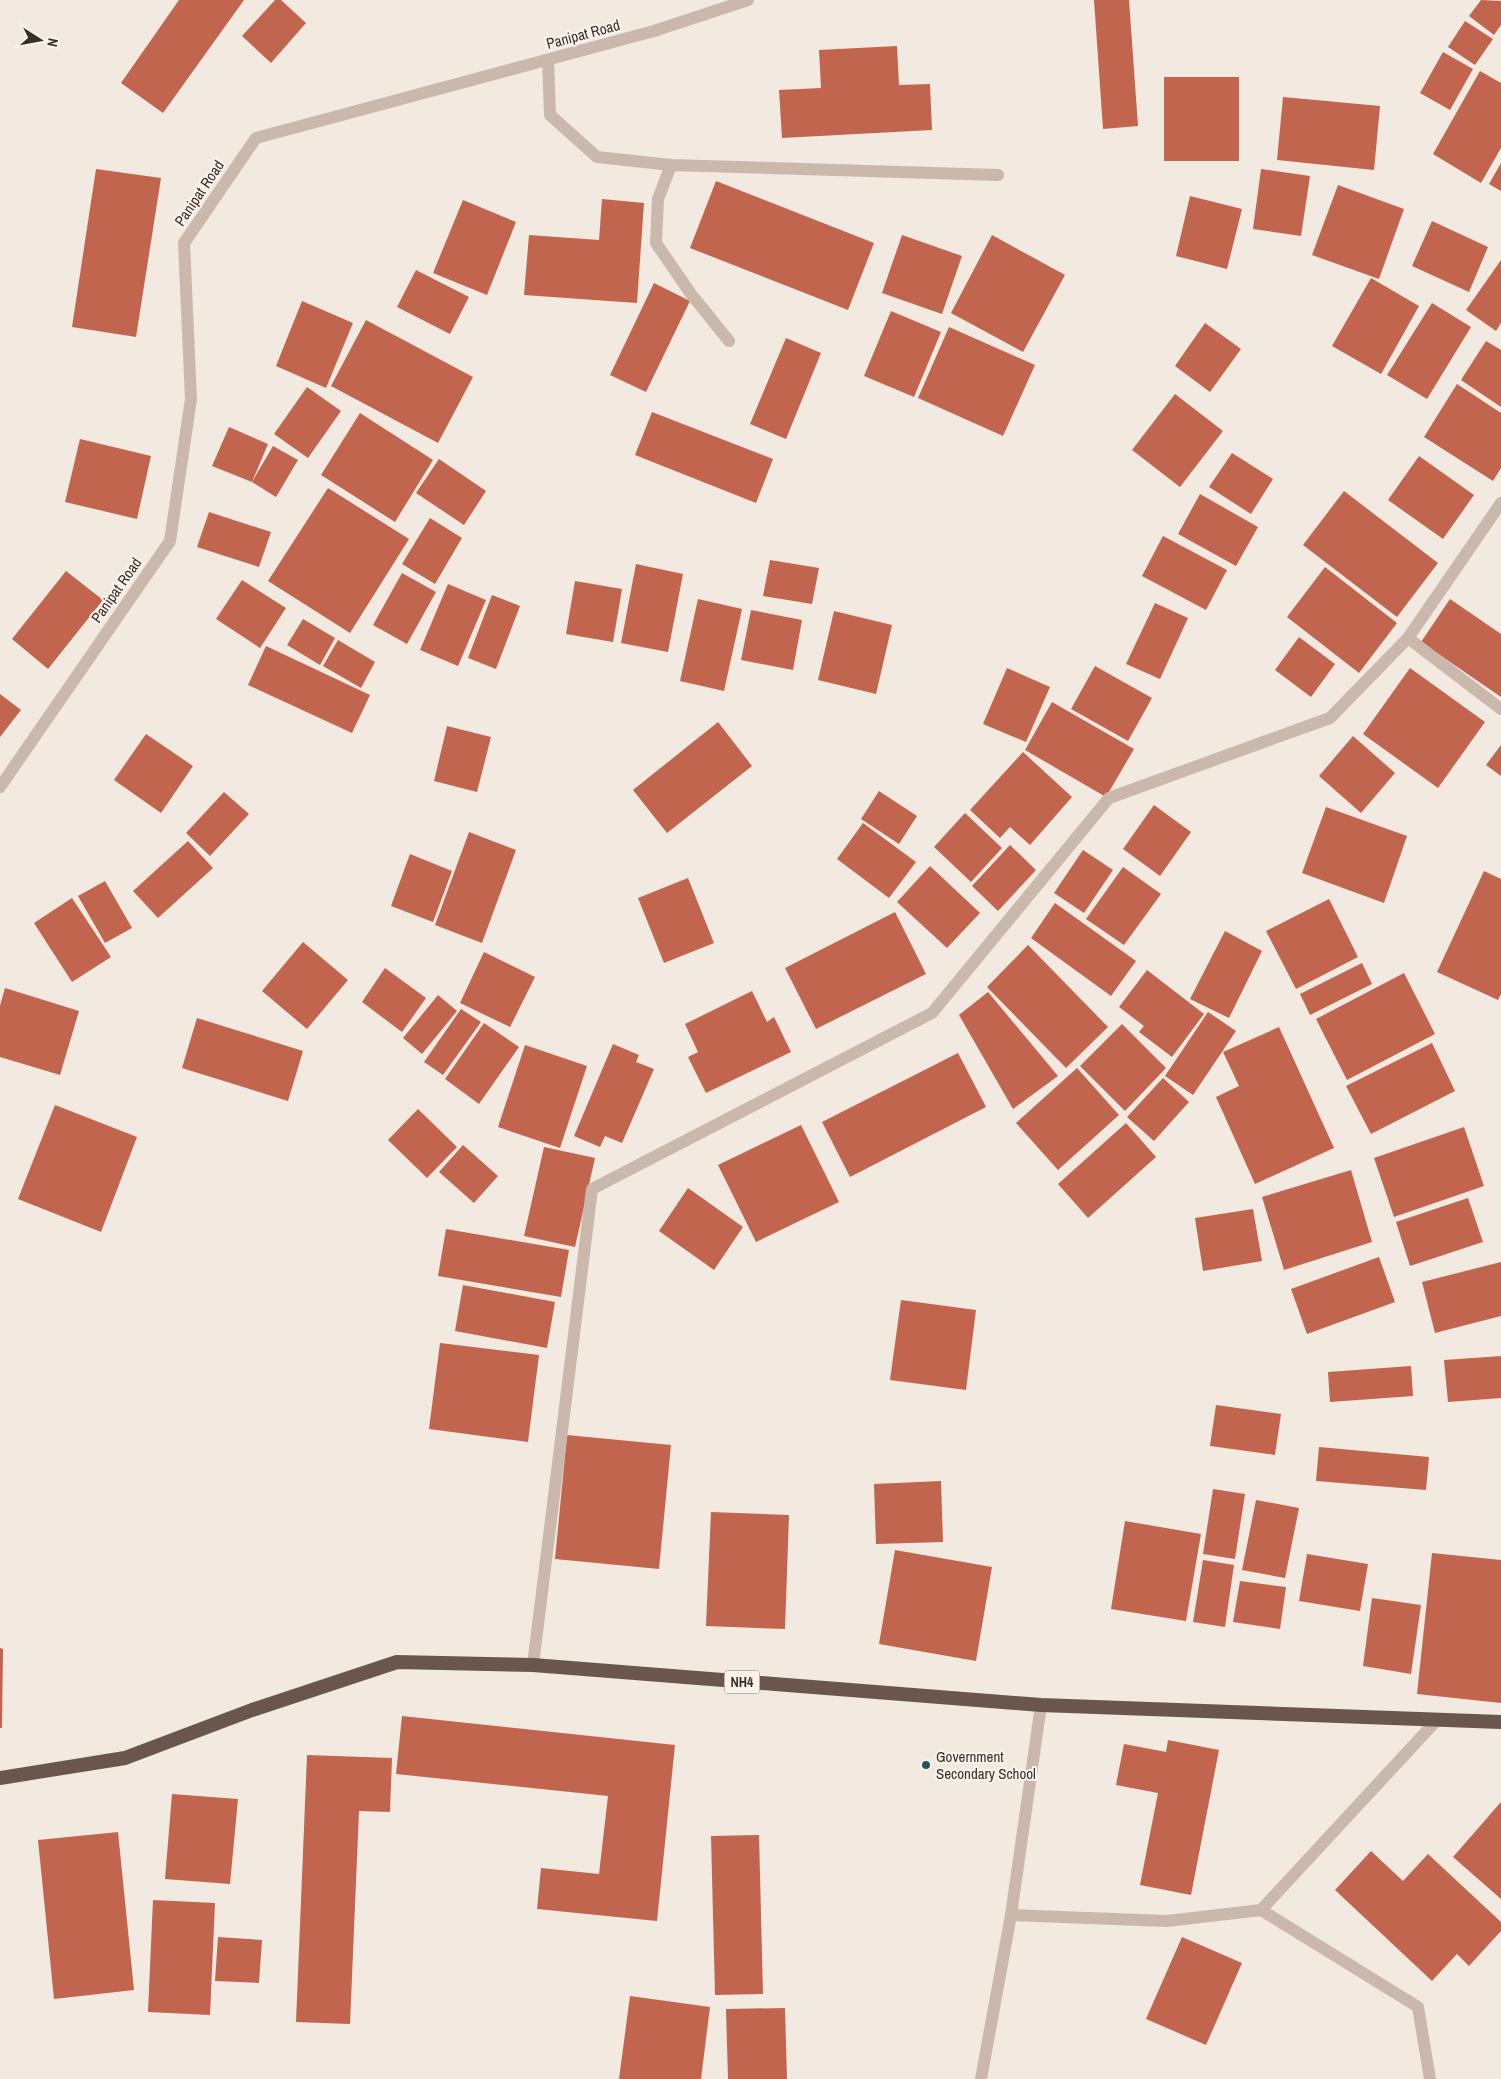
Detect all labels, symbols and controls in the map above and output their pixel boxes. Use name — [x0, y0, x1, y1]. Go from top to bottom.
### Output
street label: Panipat Road — [544, 14, 622, 54]
north arrow — [15, 15, 65, 65]
text: N — [43, 37, 62, 48]
street label: Panipat Road — [169, 156, 229, 230]
street label: Panipat Road — [86, 553, 146, 627]
road number: NH4 — [724, 1670, 760, 1694]
place label: Government Secondary School — [936, 1746, 1036, 1784]
marker: Government Secondary School — [920, 1759, 932, 1771]

